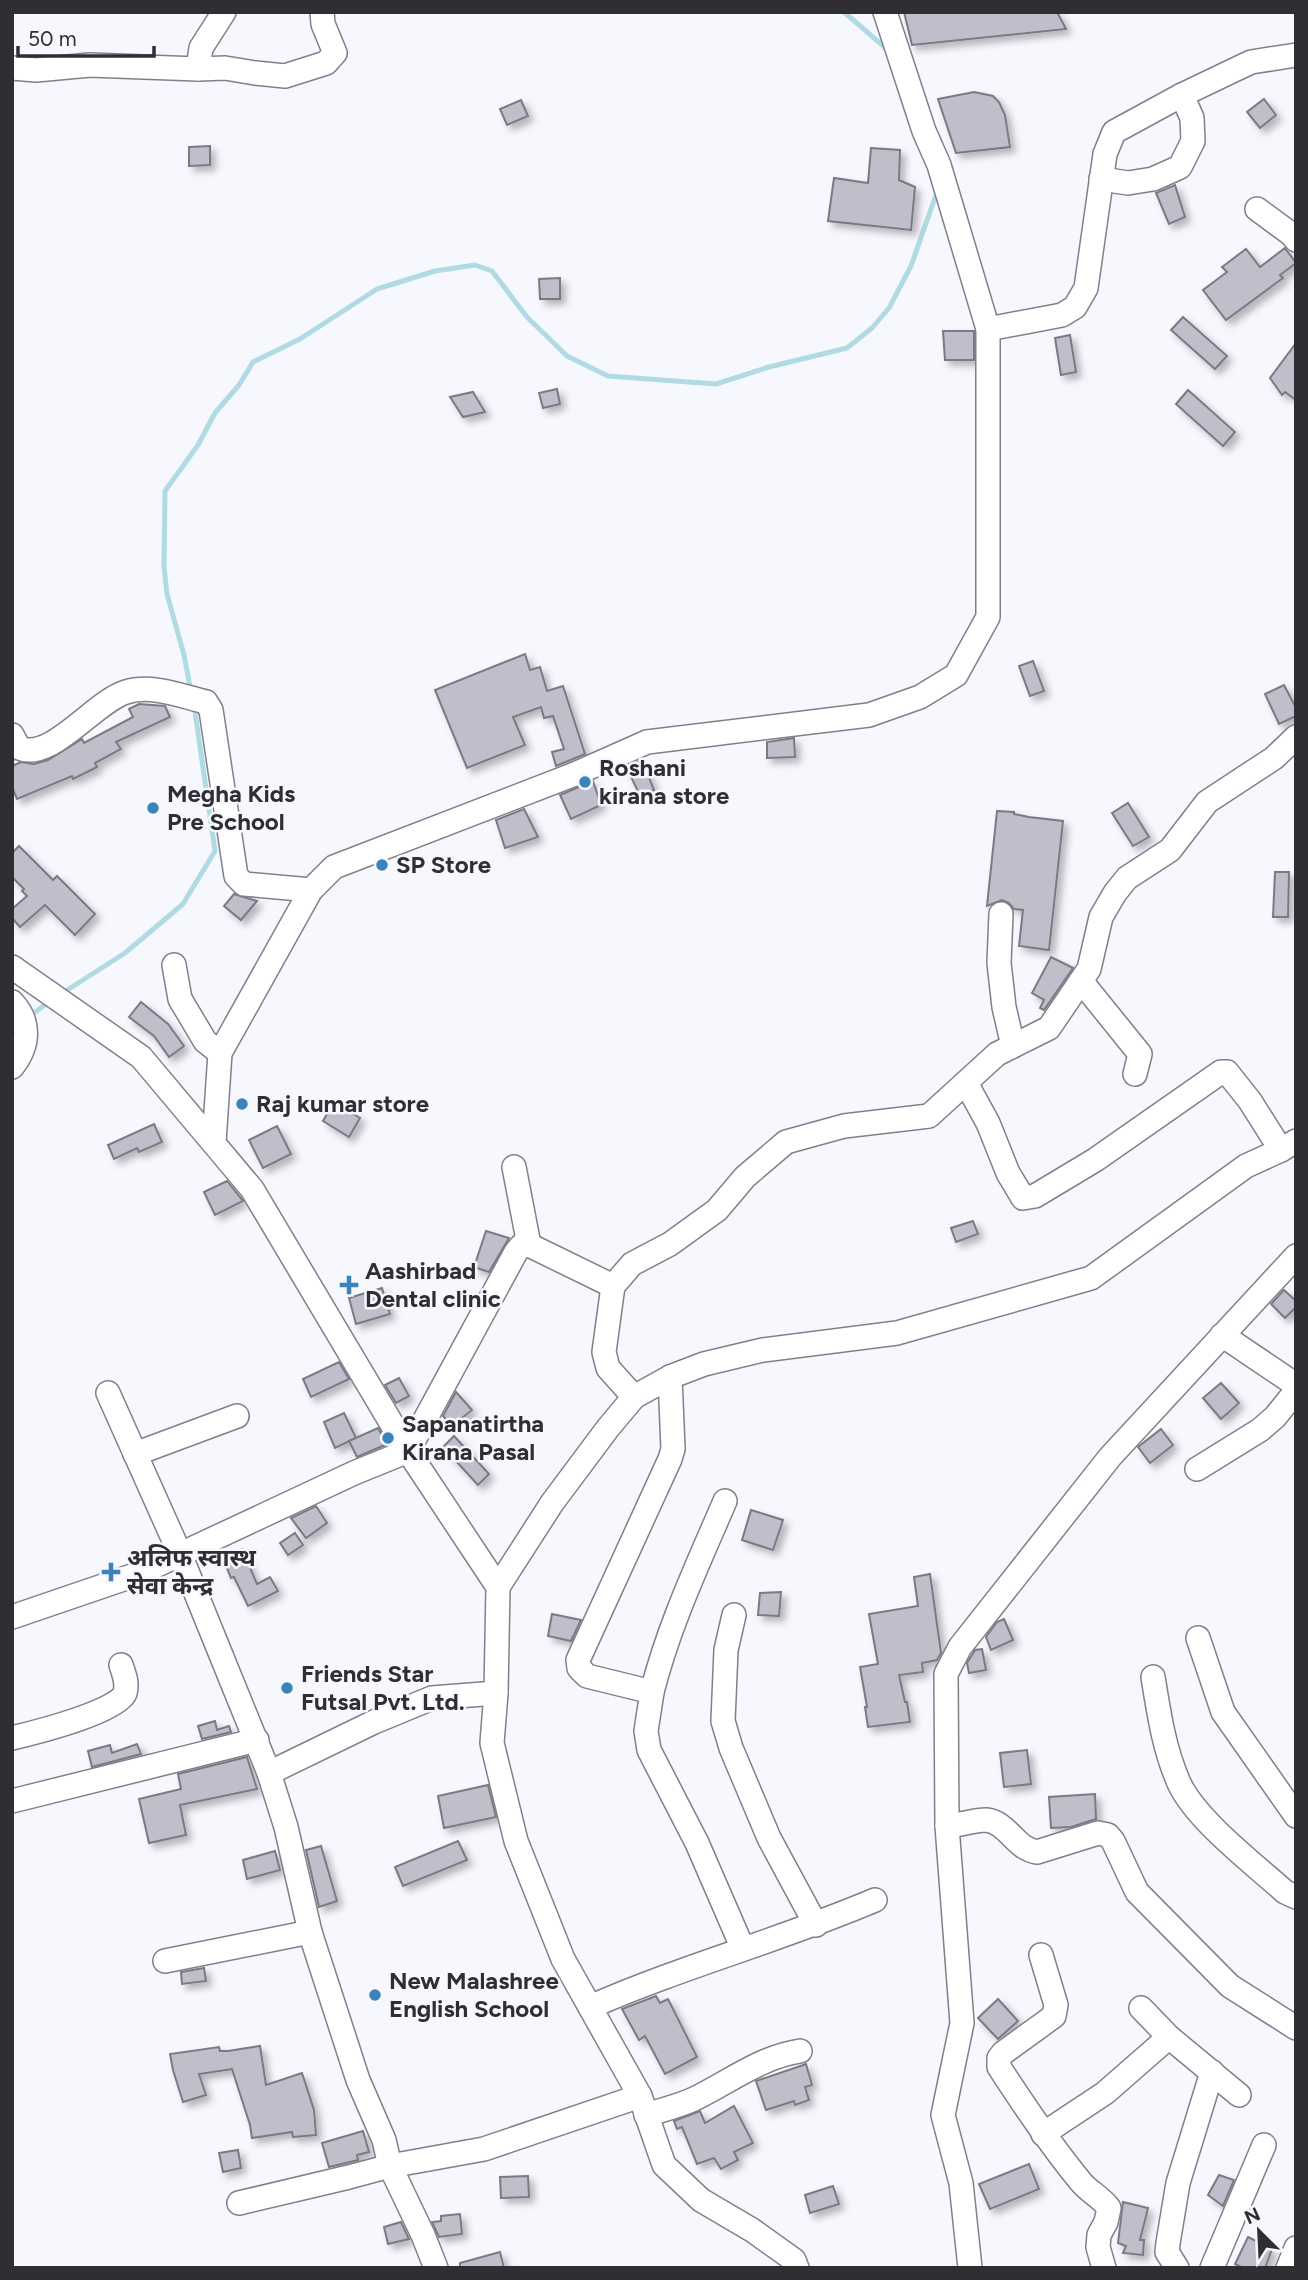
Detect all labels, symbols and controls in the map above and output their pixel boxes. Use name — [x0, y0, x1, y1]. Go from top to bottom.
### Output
scale bar — [18, 14, 154, 58]
text: 50 m — [28, 26, 77, 51]
place label: Roshani kirana store — [599, 753, 729, 810]
marker: Roshani kirana store — [577, 774, 593, 790]
place label: Megha Kids Pre School — [167, 779, 295, 836]
marker: Megha Kids Pre School — [145, 800, 161, 816]
place label: SP Store — [396, 850, 491, 879]
marker: SP Store — [374, 857, 390, 873]
place label: Raj kumar store — [256, 1089, 429, 1118]
marker: Raj kumar store — [234, 1096, 250, 1112]
place label: Aashirbad Dental clinic — [365, 1256, 501, 1313]
marker: Aashirbad Dental clinic — [339, 1275, 359, 1295]
place label: Sapanatirtha Kirana Pasal — [402, 1409, 544, 1466]
marker: Sapanatirtha Kirana Pasal — [380, 1430, 396, 1446]
place label: अलिफ स्वास्थ सेवा केन्द्र — [127, 1543, 257, 1600]
marker: अलिफ स्वास्थ सेवा केन्द्र — [101, 1562, 121, 1582]
place label: Friends Star Futsal Pvt. Ltd. — [301, 1659, 465, 1716]
marker: Friends Star Futsal Pvt. Ltd. — [279, 1680, 295, 1696]
place label: New Malashree English School — [389, 1966, 559, 2023]
marker: New Malashree English School — [367, 1987, 383, 2003]
north arrow — [1224, 2196, 1294, 2266]
text: N — [1241, 2202, 1264, 2229]

